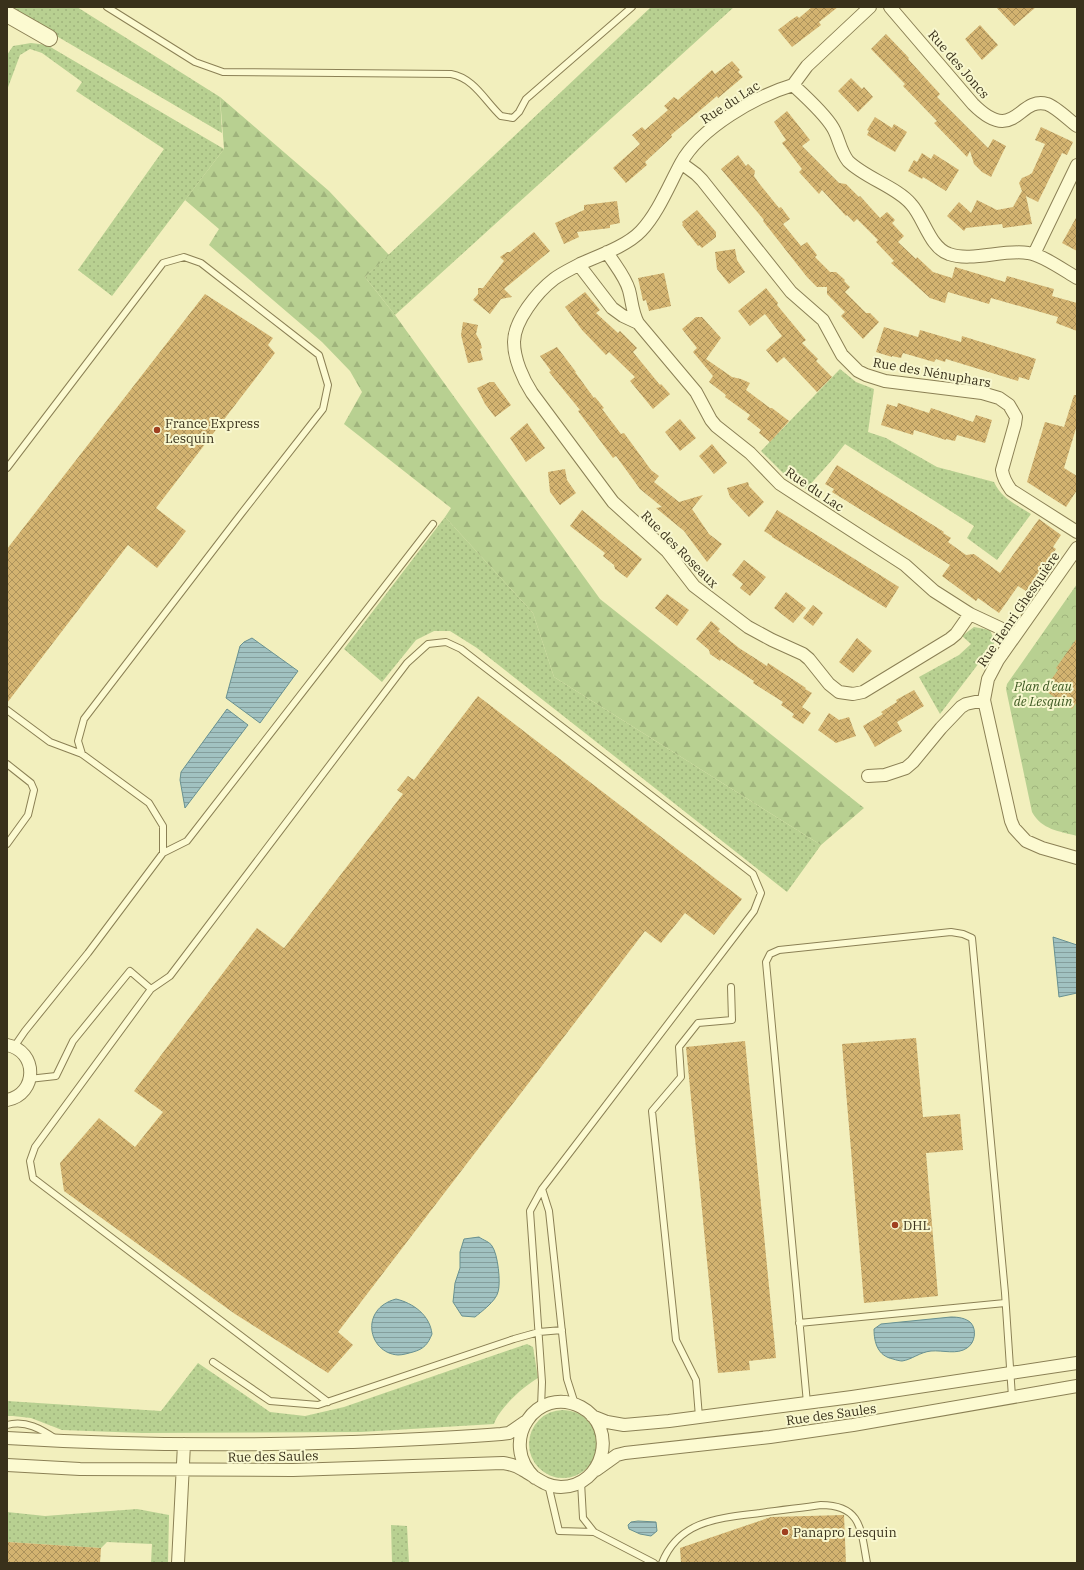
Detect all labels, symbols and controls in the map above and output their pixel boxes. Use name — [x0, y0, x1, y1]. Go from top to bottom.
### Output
street label: Rue des Joncs — [924, 27, 993, 102]
street label: Rue du Lac — [697, 77, 763, 128]
street label: Rue des Nénuphars — [872, 354, 992, 391]
place label: France Express Lesquin — [165, 415, 259, 447]
marker: France Express Lesquin — [152, 425, 162, 435]
street label: Rue du Lac — [782, 464, 848, 515]
street label: Rue des Roseaux — [637, 507, 722, 592]
street label: Rue Henri Ghesquière — [973, 548, 1063, 670]
park label: Plan d'eau de Lesquin — [1013, 678, 1073, 710]
place label: DHL — [903, 1217, 930, 1234]
marker: DHL — [890, 1220, 900, 1230]
street label: Rue des Saules — [785, 1400, 877, 1429]
street label: Rue des Saules — [227, 1447, 319, 1466]
place label: Panapro Lesquin — [793, 1524, 897, 1541]
marker: Panapro Lesquin — [780, 1527, 790, 1537]

